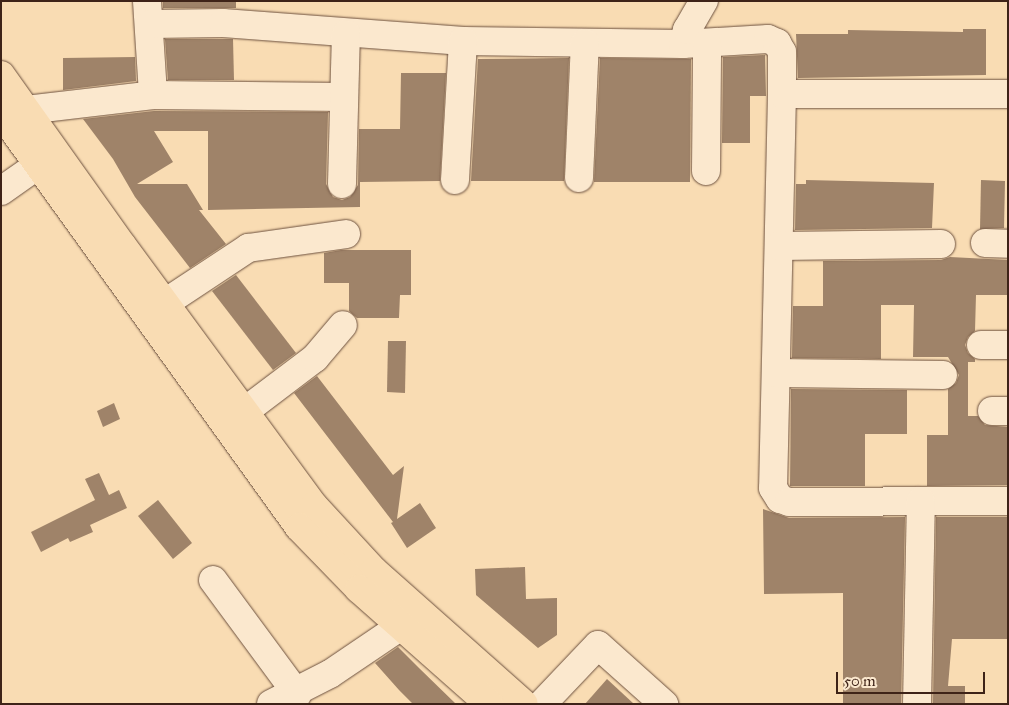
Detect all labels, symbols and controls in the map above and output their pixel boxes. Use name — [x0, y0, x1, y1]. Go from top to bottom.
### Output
scale bar — [839, 662, 988, 694]
text: 50 m — [844, 672, 876, 690]

